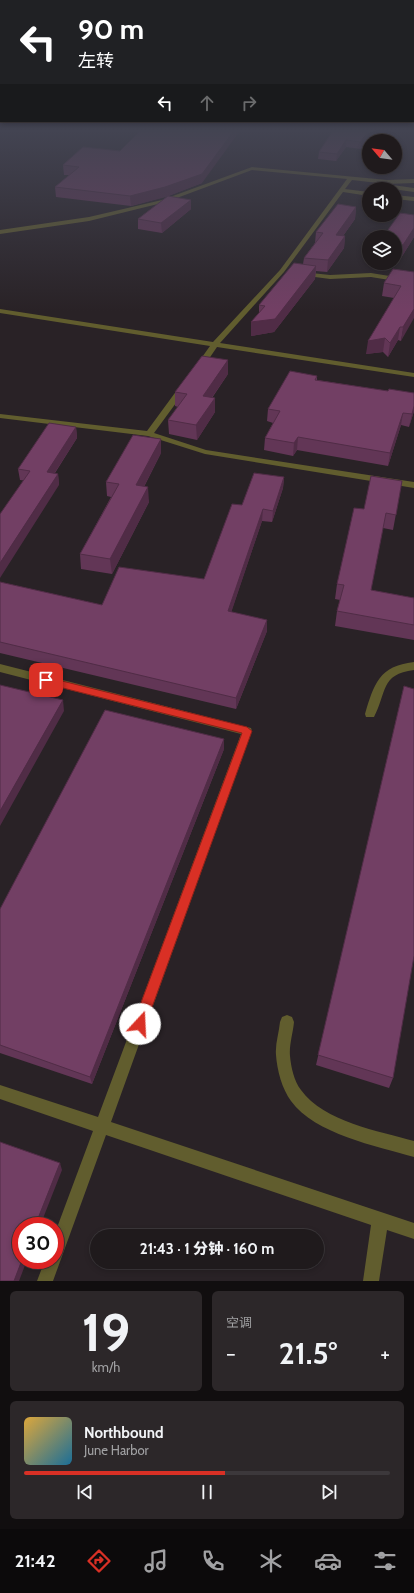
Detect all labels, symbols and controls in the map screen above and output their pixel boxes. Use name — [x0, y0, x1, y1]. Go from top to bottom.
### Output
text: 90 m — [78, 12, 144, 46]
icon: left — [12, 16, 64, 68]
text: 左转 — [78, 50, 114, 72]
icon: left — [154, 92, 176, 114]
icon: ahead — [196, 92, 218, 114]
icon: right — [238, 92, 260, 114]
north arrow — [362, 134, 402, 174]
map controls — [362, 134, 402, 270]
button: sound — [362, 182, 402, 222]
button: layers — [362, 230, 402, 270]
pin — [29, 663, 63, 697]
icon: arrive — [35, 669, 57, 691]
position arrow — [119, 1003, 161, 1045]
speed limit sign: 30 — [12, 1217, 64, 1269]
text: 21:43 · 1 分钟 · 160 m — [140, 1240, 274, 1258]
text: 19 — [82, 1301, 130, 1364]
text: 空调 — [226, 1314, 252, 1330]
text: 21.5° — [279, 1335, 337, 1372]
text: − — [226, 1340, 236, 1367]
text: + — [380, 1340, 390, 1367]
text: km/h — [92, 1359, 120, 1375]
text: Northbound — [84, 1424, 164, 1442]
text: June Harbor — [84, 1442, 149, 1458]
icon: previous — [74, 1481, 96, 1503]
icon: pause — [196, 1481, 218, 1503]
icon: next — [318, 1481, 340, 1503]
icon: directions — [85, 1547, 113, 1575]
icon: music — [142, 1547, 170, 1575]
icon: phone — [199, 1547, 227, 1575]
icon: climate — [257, 1547, 285, 1575]
icon: car — [314, 1547, 342, 1575]
icon: filters — [371, 1547, 399, 1575]
text: 21:42 — [15, 1550, 56, 1572]

